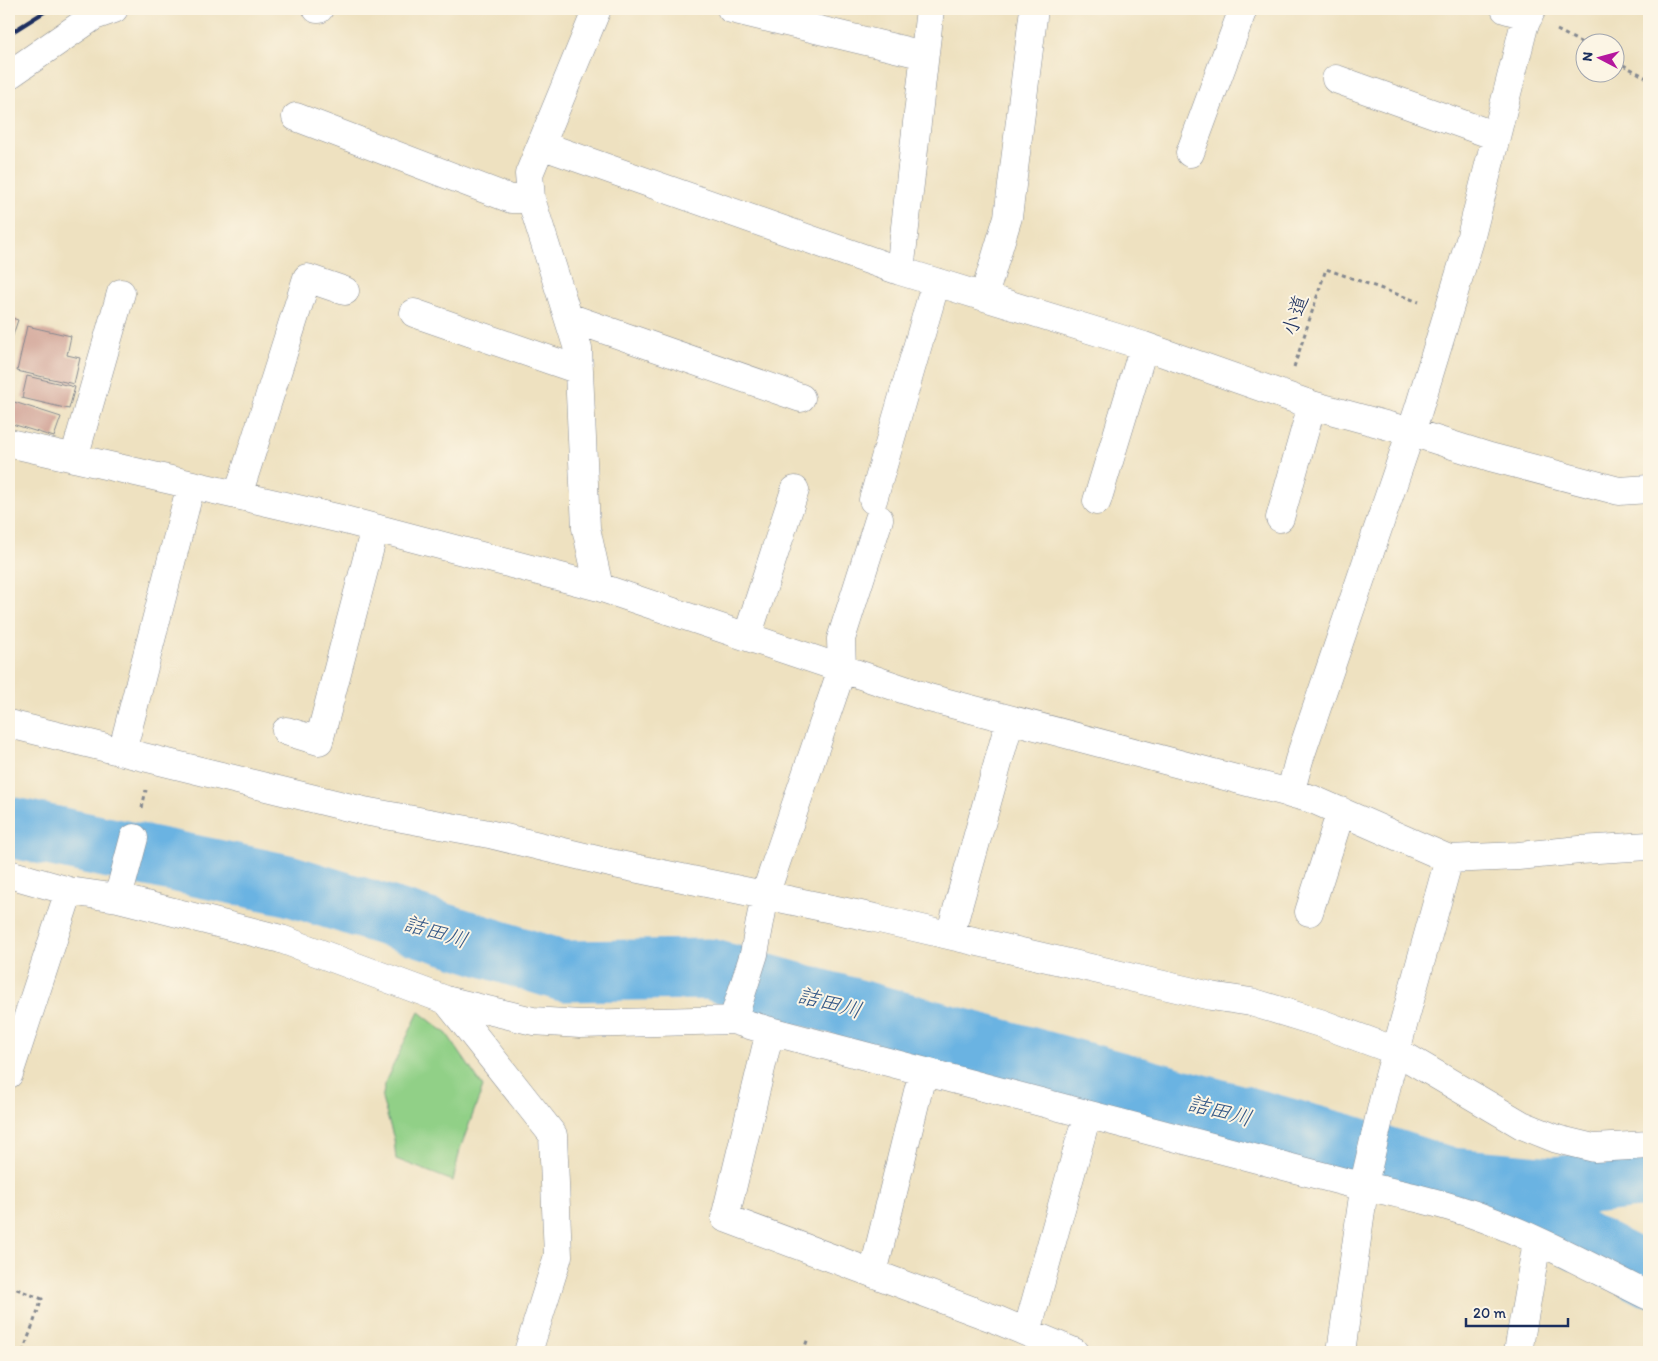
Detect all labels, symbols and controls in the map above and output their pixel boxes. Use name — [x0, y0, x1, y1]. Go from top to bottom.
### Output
north arrow — [1576, 32, 1626, 82]
text: N — [1579, 51, 1597, 62]
street label: 小道 — [1276, 291, 1313, 339]
water label: 詰田川 — [400, 909, 471, 954]
water label: 詰田川 — [794, 981, 865, 1024]
water label: 詰田川 — [1184, 1089, 1255, 1132]
scale bar — [1466, 1296, 1568, 1328]
text: 20 m — [1473, 1304, 1507, 1322]

